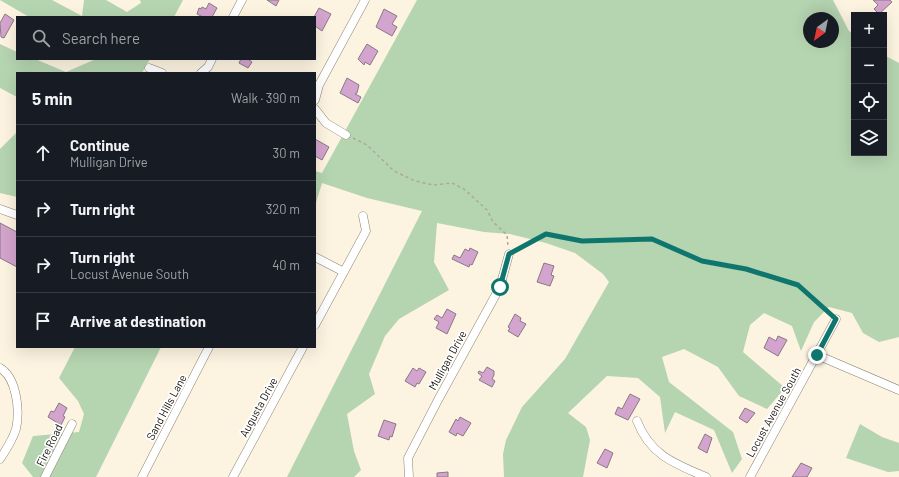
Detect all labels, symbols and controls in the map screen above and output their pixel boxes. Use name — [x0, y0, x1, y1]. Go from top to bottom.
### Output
north arrow — [803, 12, 839, 48]
map controls — [851, 12, 887, 156]
button: + — [851, 12, 887, 48]
search box — [16, 16, 316, 60]
icon: search — [30, 27, 52, 49]
text: Search here — [62, 29, 140, 47]
button: − — [851, 48, 887, 84]
button: locate — [851, 84, 887, 120]
text: 5 min — [32, 88, 72, 108]
text: Walk · 390 m — [231, 90, 300, 106]
button: layers — [851, 120, 887, 156]
text: Continue — [70, 136, 130, 154]
icon: ahead — [32, 142, 54, 164]
text: 30 m — [273, 145, 300, 161]
text: Mulligan Drive — [70, 154, 148, 170]
icon: right — [32, 198, 54, 220]
text: Turn right — [70, 200, 135, 218]
text: 320 m — [266, 201, 300, 217]
text: Turn right — [70, 248, 135, 266]
icon: right — [32, 254, 54, 276]
text: 40 m — [272, 257, 300, 273]
text: Locust Avenue South — [70, 266, 189, 282]
route start — [491, 278, 509, 296]
icon: arrive — [32, 310, 54, 332]
text: Arrive at destination — [70, 312, 206, 330]
street label: Mulligan Drive — [425, 328, 469, 392]
route end — [808, 346, 826, 364]
street label: Locust Avenue South — [743, 365, 803, 459]
street label: Sand Hills Lane — [143, 372, 189, 442]
street label: Augusta Drive — [236, 375, 280, 439]
street label: Fire Road — [33, 422, 65, 468]

